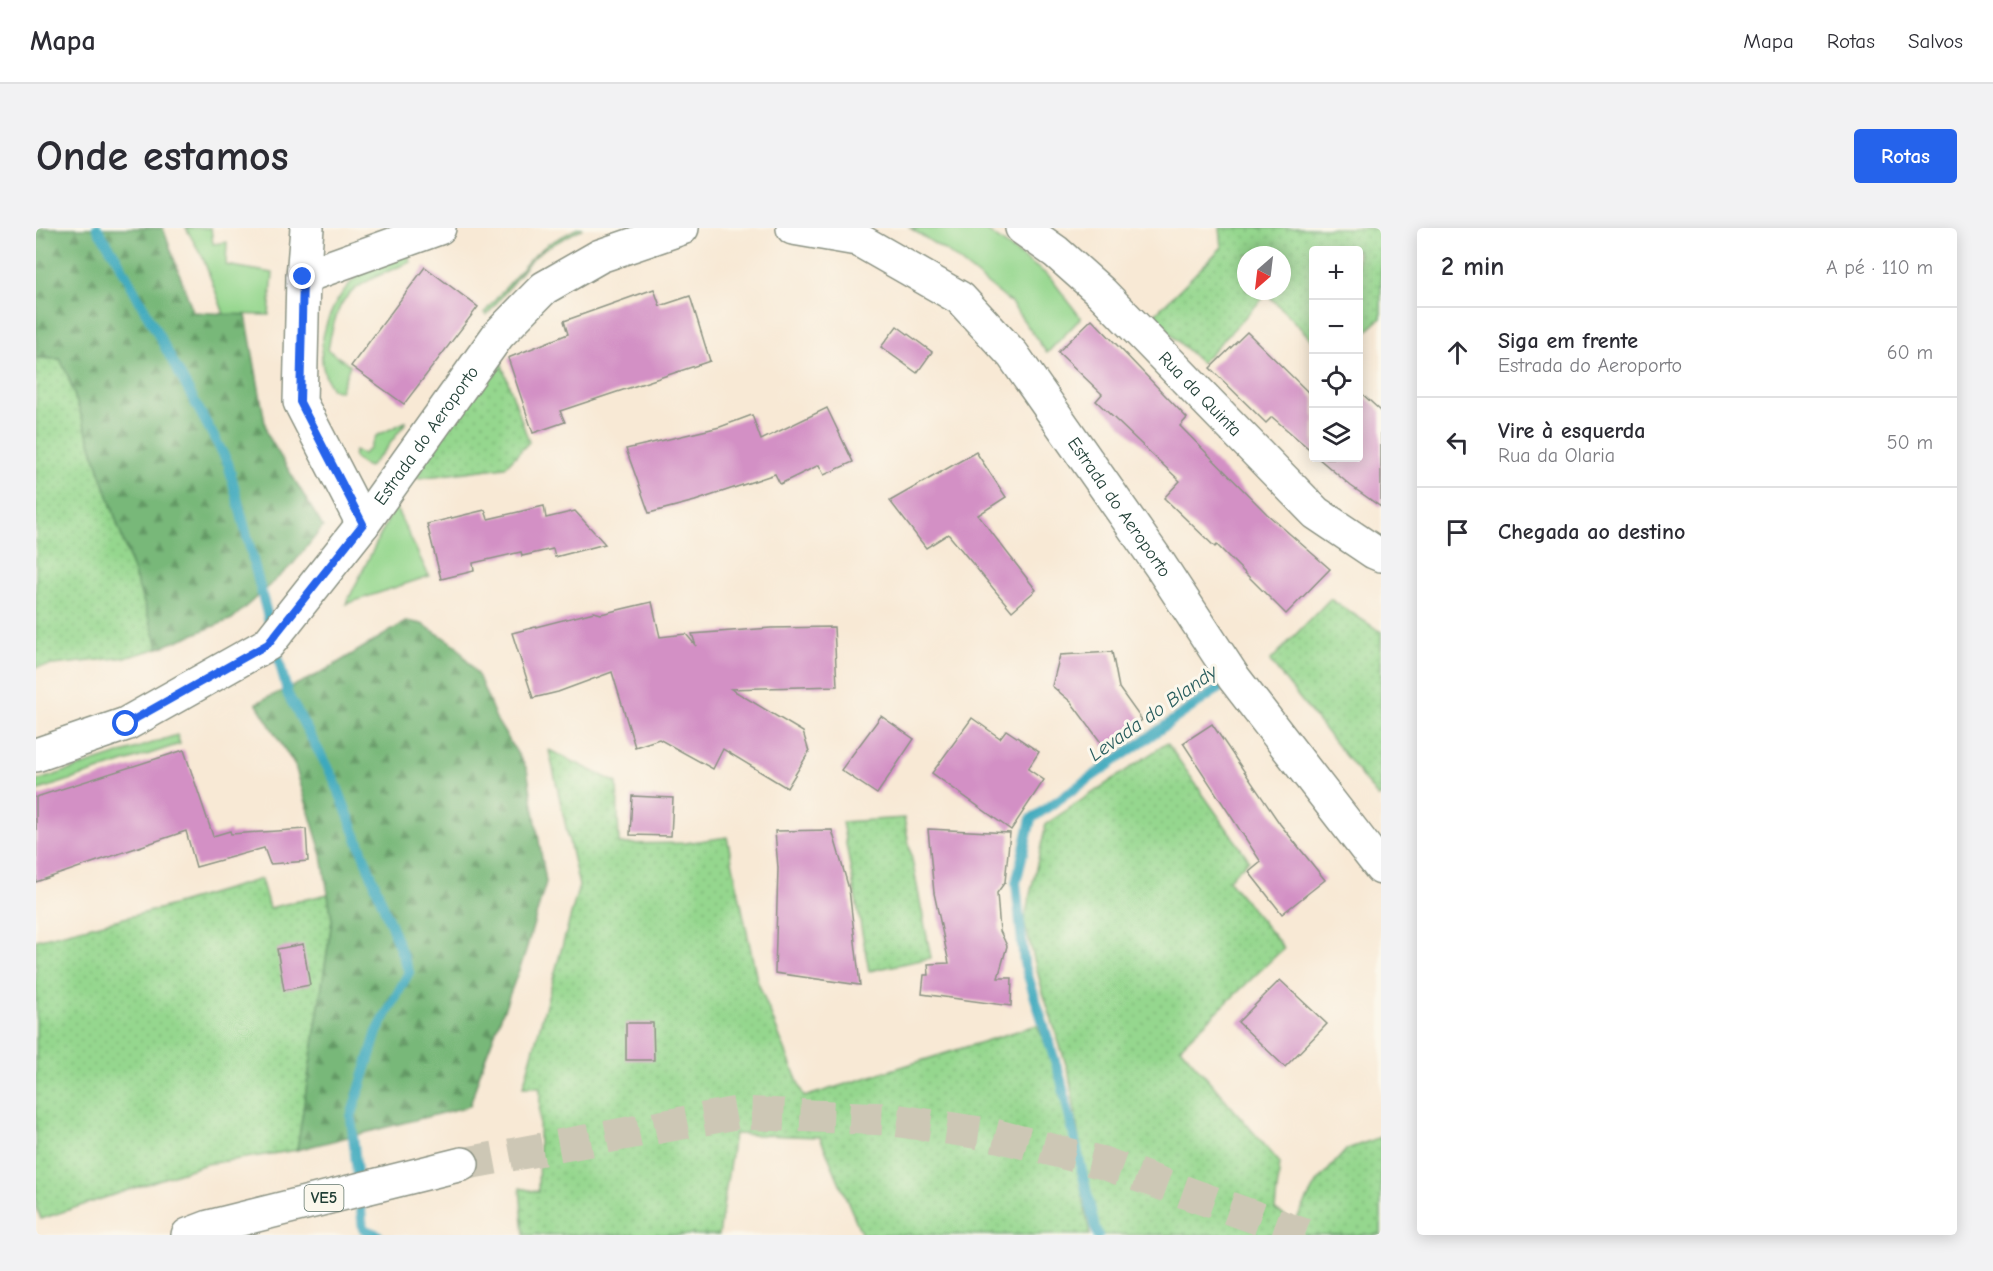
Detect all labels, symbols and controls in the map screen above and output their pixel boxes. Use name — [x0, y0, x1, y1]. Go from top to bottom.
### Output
text: Mapa — [30, 25, 96, 57]
text: Mapa — [1743, 29, 1794, 53]
text: Rotas — [1827, 29, 1875, 53]
text: Salvos — [1908, 29, 1963, 53]
button: Rotas — [1854, 129, 1957, 183]
text: Onde estamos — [36, 132, 289, 181]
north arrow — [1237, 246, 1291, 300]
map controls — [1309, 246, 1363, 462]
button: + — [1309, 246, 1363, 300]
text: 2 min — [1441, 252, 1504, 282]
text: A pé · 110 m — [1826, 256, 1933, 279]
route end — [289, 263, 315, 289]
button: − — [1309, 300, 1363, 354]
text: Siga em frente — [1498, 328, 1638, 354]
icon: ahead — [1441, 336, 1474, 369]
text: 60 m — [1887, 341, 1933, 364]
street label: Rua da Quinta — [1154, 347, 1246, 441]
button: locate — [1309, 354, 1363, 408]
text: Estrada do Aeroporto — [1498, 354, 1682, 377]
street label: Estrada do Aeroporto — [369, 362, 483, 509]
button: layers — [1309, 408, 1363, 462]
text: Vire à esquerda — [1498, 418, 1646, 444]
icon: left — [1441, 426, 1474, 459]
text: 50 m — [1887, 431, 1933, 454]
street label: Estrada do Aeroporto — [1063, 433, 1175, 581]
text: Rua da Olaria — [1498, 444, 1615, 467]
icon: arrive — [1441, 516, 1474, 549]
text: Chegada ao destino — [1498, 519, 1685, 545]
water label: Levada do Blandy — [1084, 659, 1223, 766]
route start — [112, 710, 138, 736]
road number: VE5 — [304, 1185, 344, 1211]

